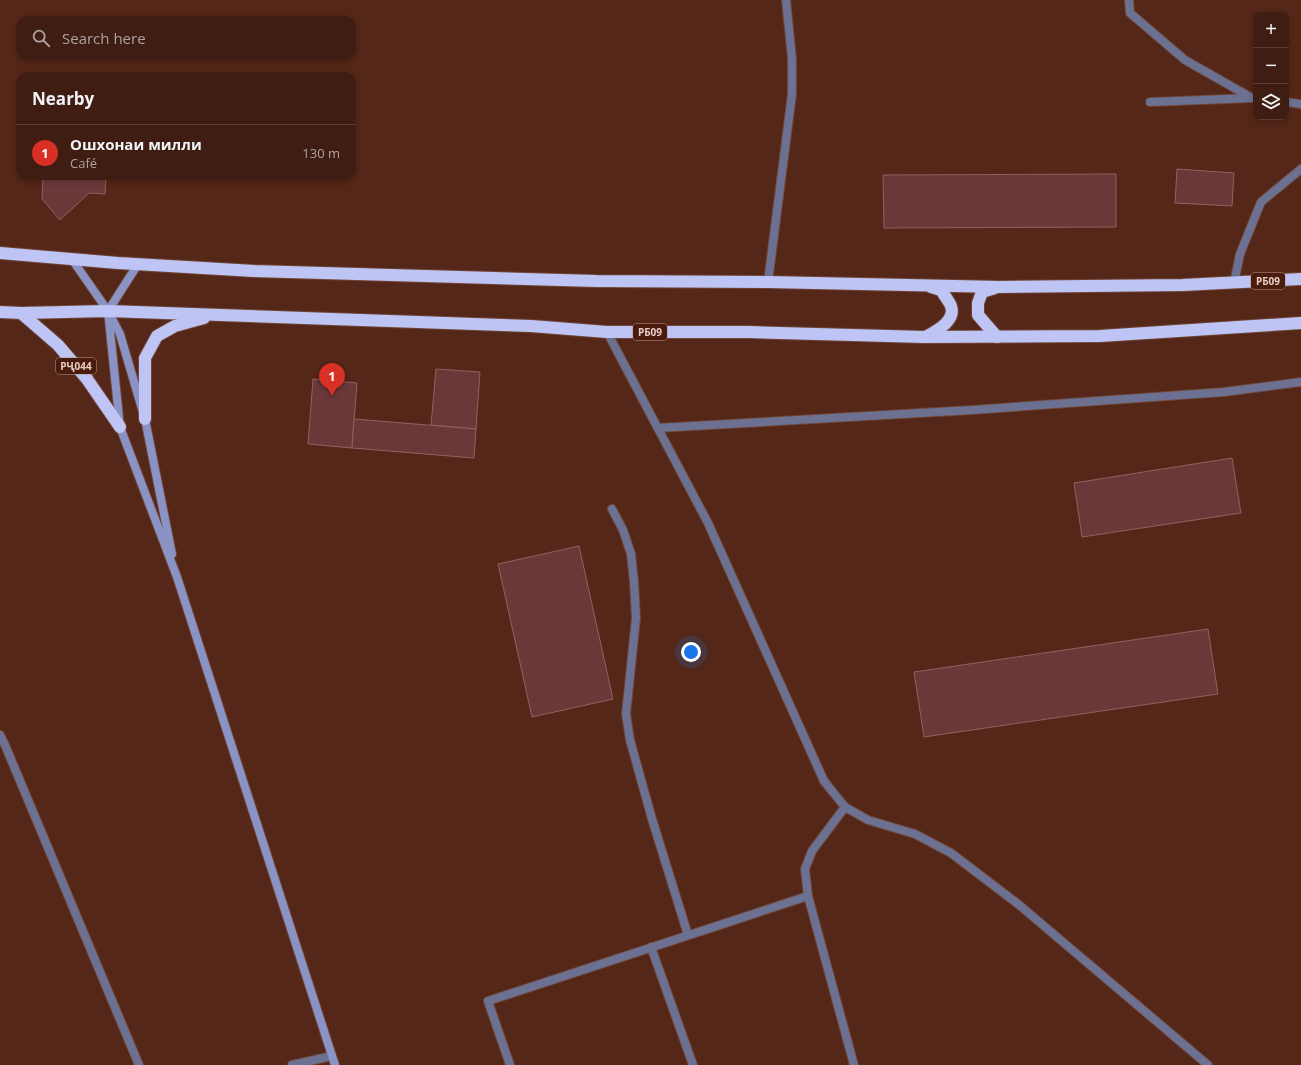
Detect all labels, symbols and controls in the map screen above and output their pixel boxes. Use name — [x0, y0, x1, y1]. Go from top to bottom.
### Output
map controls — [1253, 12, 1289, 120]
button: + — [1253, 12, 1289, 48]
search box — [16, 16, 356, 60]
icon: search — [30, 27, 52, 49]
text: Search here — [62, 28, 146, 48]
button: − — [1253, 48, 1289, 84]
button: layers — [1253, 84, 1289, 120]
text: Nearby — [32, 87, 94, 110]
text: Ошхонаи милли — [70, 134, 202, 154]
text: 1 — [41, 144, 49, 162]
text: 130 m — [302, 144, 340, 162]
text: Café — [70, 154, 97, 172]
road number: РБ09 — [1251, 273, 1285, 289]
road number: РБ09 — [633, 324, 667, 340]
road number: РҶ044 — [56, 358, 96, 374]
pin: 1 — [319, 363, 345, 396]
your location — [681, 642, 701, 662]

